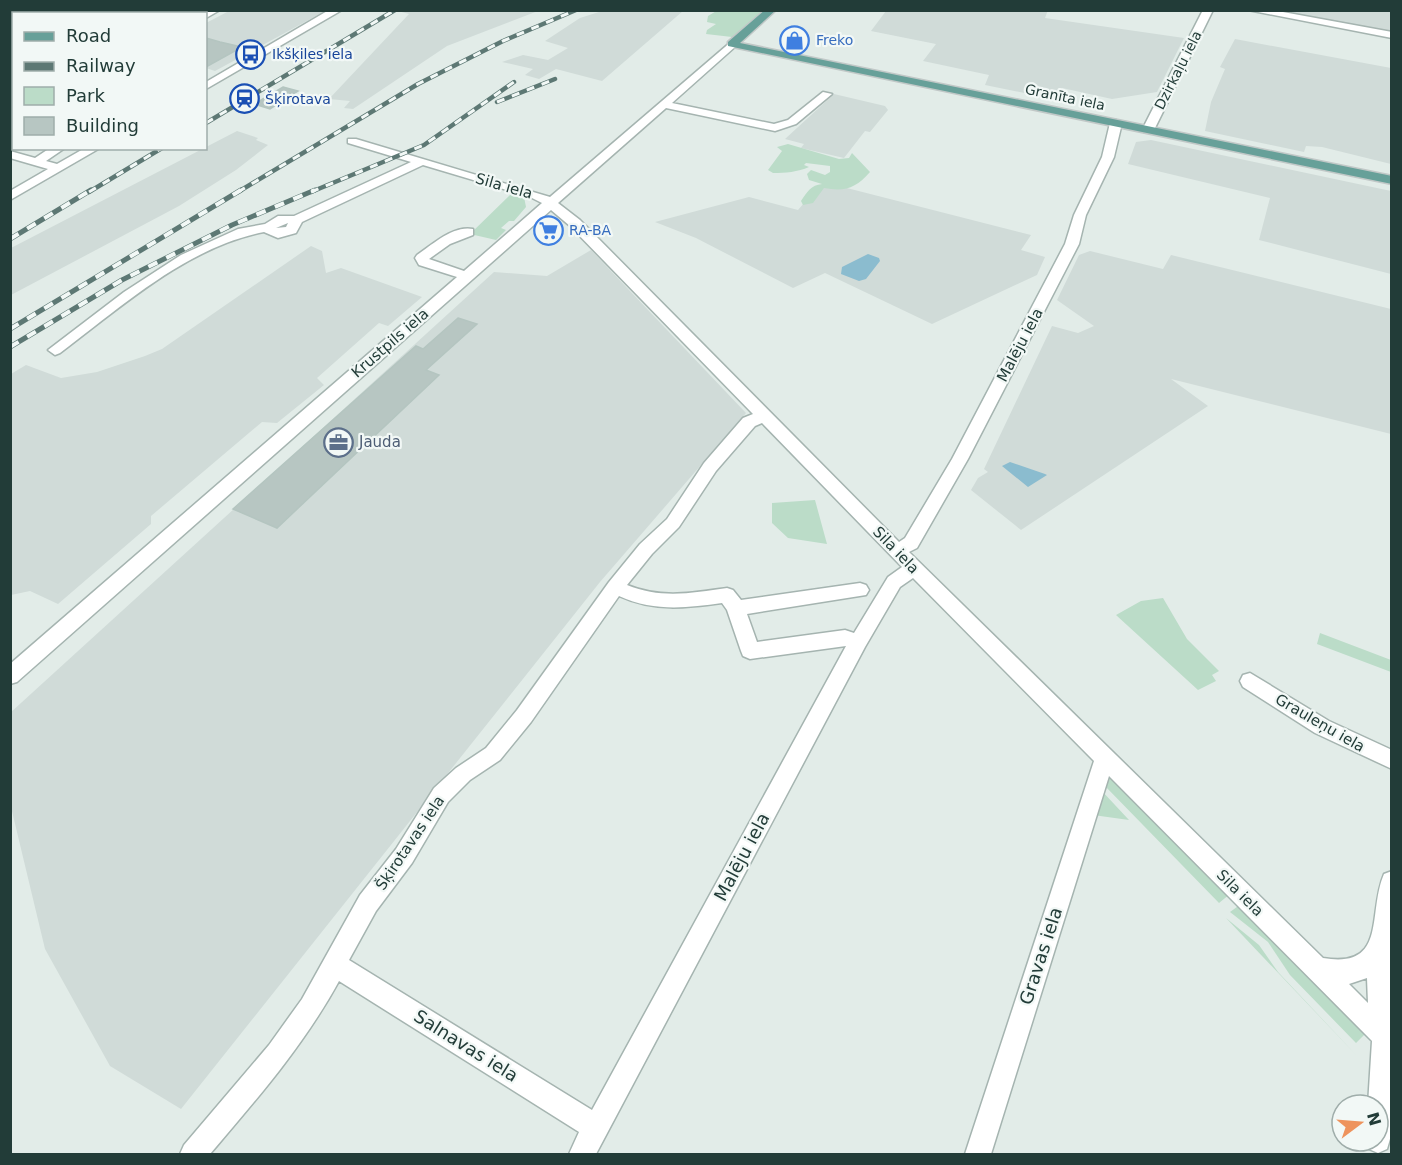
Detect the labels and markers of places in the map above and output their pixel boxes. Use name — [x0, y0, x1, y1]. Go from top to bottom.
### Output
shop icon: Freko — [779, 24, 811, 56]
place label: Freko — [816, 32, 853, 48]
bus stop icon: Ikšķiles iela — [235, 38, 267, 70]
place label: Ikšķiles iela — [272, 46, 353, 63]
station icon: Šķirotava — [228, 83, 260, 115]
place label: Šķirotava — [265, 90, 331, 108]
supermarket icon: RA-BA — [532, 214, 564, 246]
place label: RA-BA — [569, 222, 612, 238]
office icon: Jauda — [322, 426, 354, 458]
place label: Jauda — [358, 433, 401, 451]

